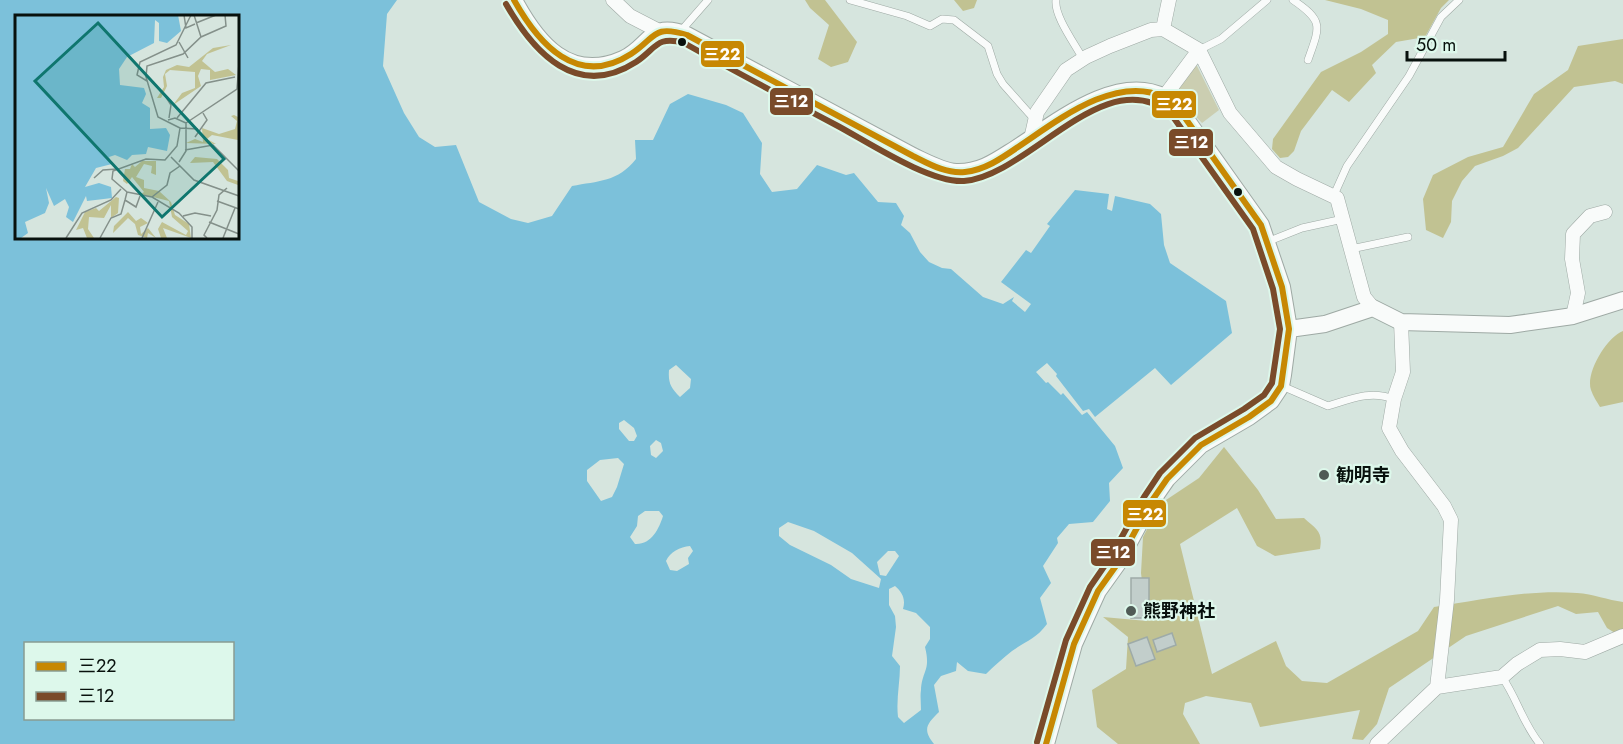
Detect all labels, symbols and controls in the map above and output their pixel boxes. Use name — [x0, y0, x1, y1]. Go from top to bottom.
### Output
inset map — [15, 15, 238, 238]
scale bar — [1407, 24, 1504, 62]
text: 50 m — [1416, 32, 1456, 58]
unlabelled marker — [676, 36, 688, 48]
line badge: 三22 — [700, 40, 745, 68]
text: 三22 — [704, 43, 741, 66]
line badge: 三12 — [769, 87, 814, 116]
text: 三12 — [774, 90, 808, 113]
line badge: 三22 — [1151, 90, 1197, 119]
text: 三22 — [1156, 93, 1193, 116]
line badge: 三12 — [1168, 128, 1214, 157]
text: 三12 — [1174, 131, 1208, 154]
unlabelled marker — [1232, 186, 1244, 198]
place label: 勧明寺 — [1336, 462, 1390, 488]
marker: 勧明寺 — [1317, 468, 1331, 482]
line badge: 三22 — [1122, 499, 1167, 528]
text: 三22 — [1127, 503, 1164, 526]
line badge: 三12 — [1090, 538, 1136, 567]
text: 三12 — [1096, 541, 1130, 564]
place label: 熊野神社 — [1143, 598, 1215, 624]
marker: 熊野神社 — [1124, 604, 1138, 618]
legend — [24, 642, 234, 720]
text: 三22 — [78, 653, 116, 679]
text: 三12 — [78, 683, 114, 709]

